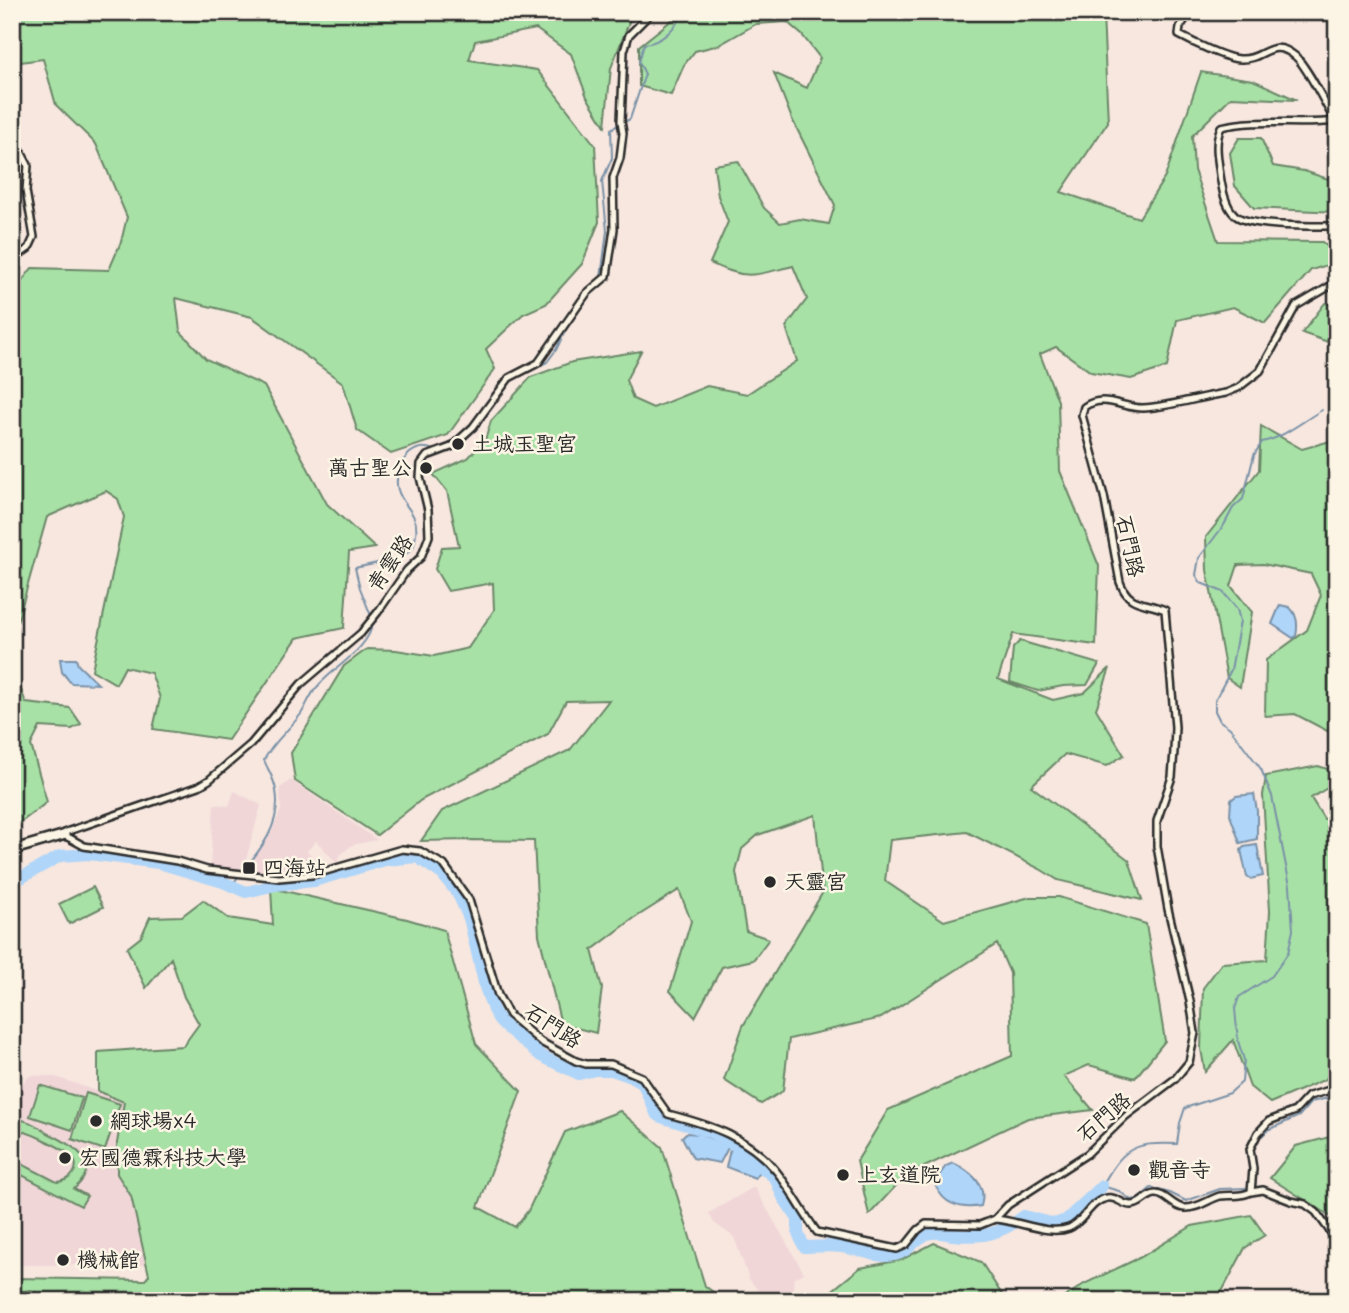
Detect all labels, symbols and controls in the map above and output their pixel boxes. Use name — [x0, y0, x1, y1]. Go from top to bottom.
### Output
place label: 土城玉聖宮 — [472, 429, 577, 456]
marker: 土城玉聖宮 — [450, 436, 466, 452]
place label: 萬古聖公 — [328, 453, 412, 480]
marker: 萬古聖公 — [418, 460, 434, 476]
street label: 石門路 — [1112, 512, 1151, 579]
street label: 青雲路 — [360, 528, 418, 596]
place label: 四海站 — [263, 853, 326, 880]
marker: 四海站 — [241, 860, 257, 876]
place label: 天靈宮 — [784, 867, 847, 894]
marker: 天靈宮 — [762, 874, 778, 890]
street label: 石門路 — [520, 996, 588, 1053]
street label: 石門路 — [1070, 1085, 1136, 1147]
place label: 網球場x4 — [110, 1106, 197, 1133]
marker: 網球場x4 — [88, 1113, 104, 1129]
place label: 宏國德霖科技大學 — [79, 1143, 247, 1170]
marker: 宏國德霖科技大學 — [57, 1150, 73, 1166]
place label: 觀音寺 — [1148, 1155, 1211, 1182]
place label: 上玄道院 — [857, 1160, 941, 1187]
marker: 觀音寺 — [1126, 1162, 1142, 1178]
marker: 上玄道院 — [835, 1167, 851, 1183]
place label: 機械館 — [77, 1245, 140, 1272]
marker: 機械館 — [55, 1252, 71, 1268]

